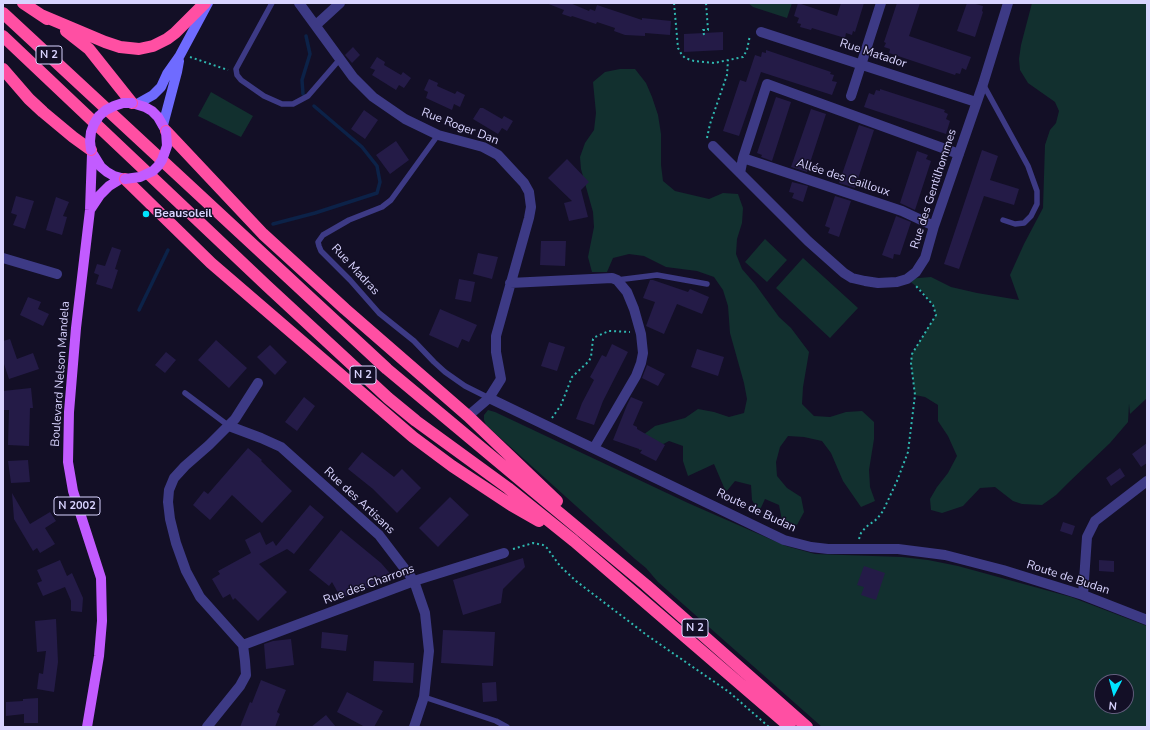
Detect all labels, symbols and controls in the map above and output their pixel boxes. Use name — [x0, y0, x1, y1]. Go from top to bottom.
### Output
street label: Rue Matador — [838, 36, 908, 72]
road number: N 2 — [36, 46, 62, 64]
street label: Rue Roger Dan — [419, 106, 501, 148]
street label: Rue des Gentilhommes — [908, 127, 960, 251]
street label: Allée des Cailloux — [794, 156, 892, 200]
place label: Beausoleil — [154, 207, 212, 221]
marker: Beausoleil — [141, 209, 151, 219]
street label: Rue Madras — [328, 242, 382, 298]
street label: Boulevard Nelson Mandela — [49, 301, 73, 447]
road number: N 2 — [350, 366, 376, 384]
street label: Rue des Artisans — [321, 465, 397, 537]
street label: Route de Budan — [714, 486, 798, 536]
road number: N 2002 — [54, 497, 100, 515]
street label: Route de Budan — [1025, 558, 1111, 598]
street label: Rue des Charrons — [322, 562, 416, 608]
road number: N 2 — [682, 619, 708, 637]
north arrow — [1094, 674, 1134, 714]
text: N — [1108, 698, 1118, 713]

